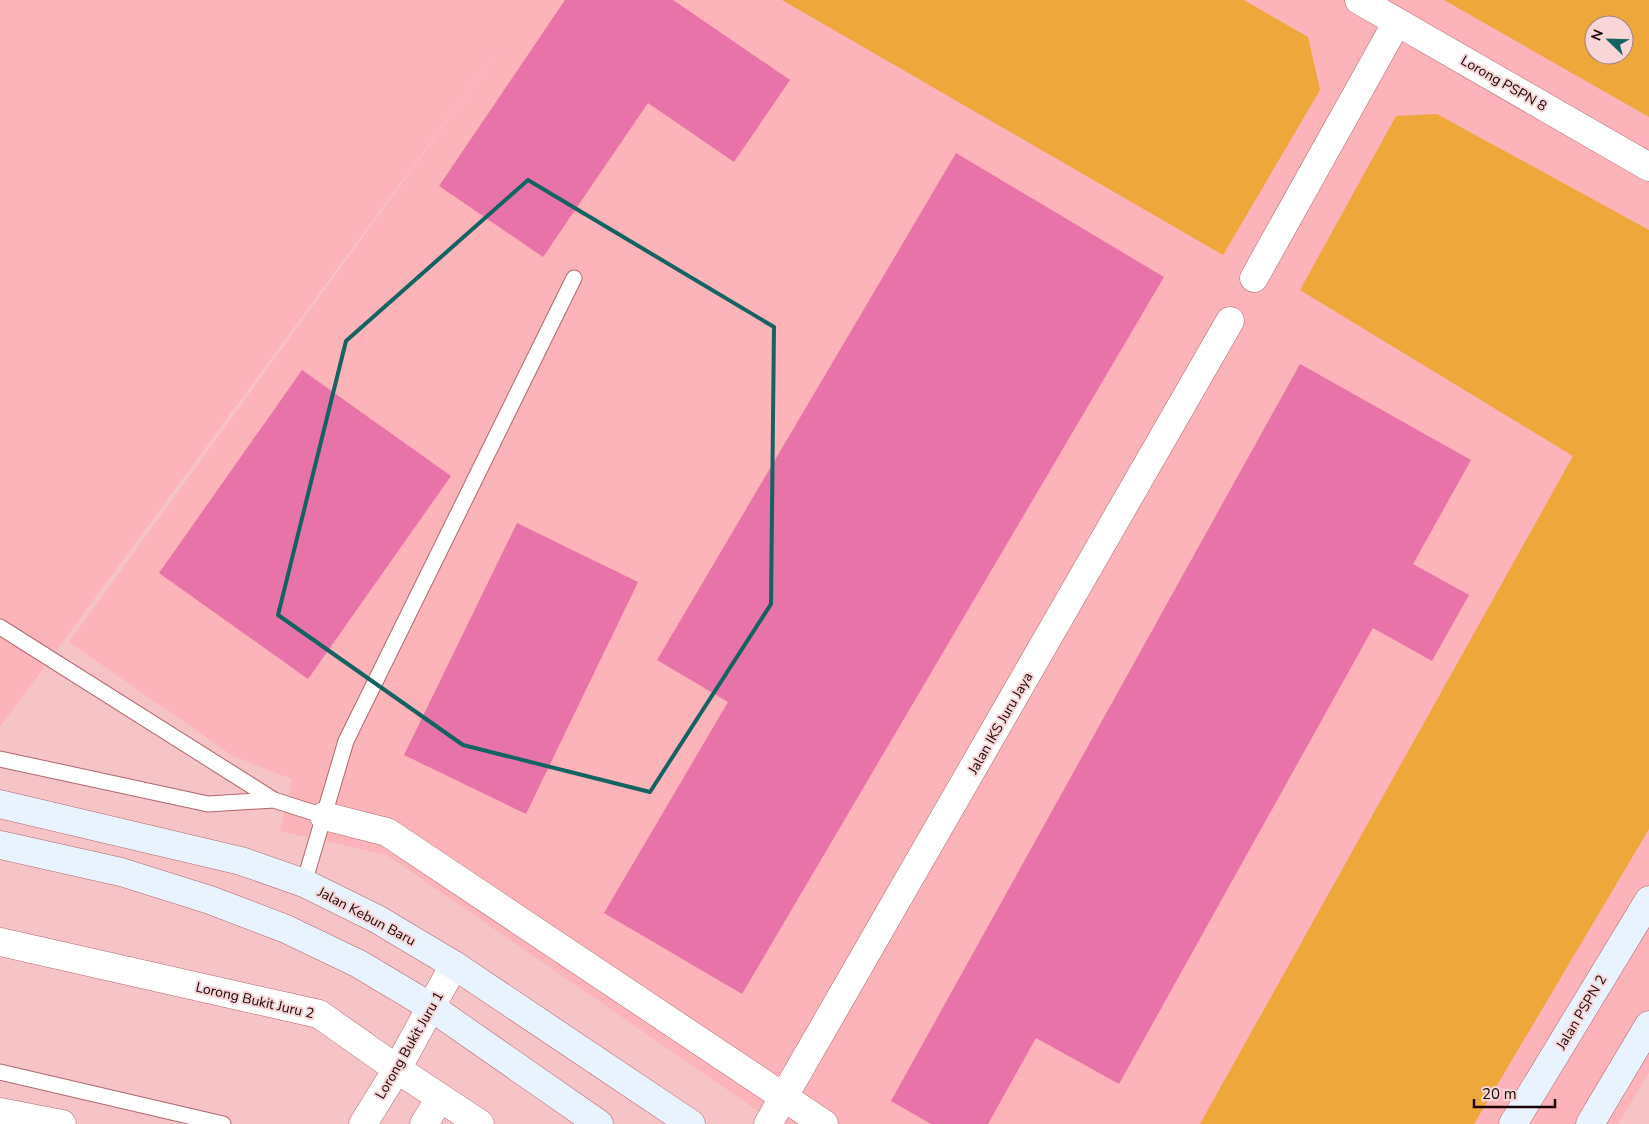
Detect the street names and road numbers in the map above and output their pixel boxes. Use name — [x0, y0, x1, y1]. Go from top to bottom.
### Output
street label: Lorong PSPN 8 — [1457, 51, 1550, 116]
street label: Jalan IKS Juru Jaya — [963, 669, 1037, 778]
street label: Jalan Kebun Baru — [314, 882, 419, 950]
street label: Jalan PSPN 2 — [1551, 971, 1611, 1054]
street label: Lorong Bukit Juru 2 — [194, 978, 316, 1023]
street label: Lorong Bukit Juru 1 — [371, 988, 448, 1102]

